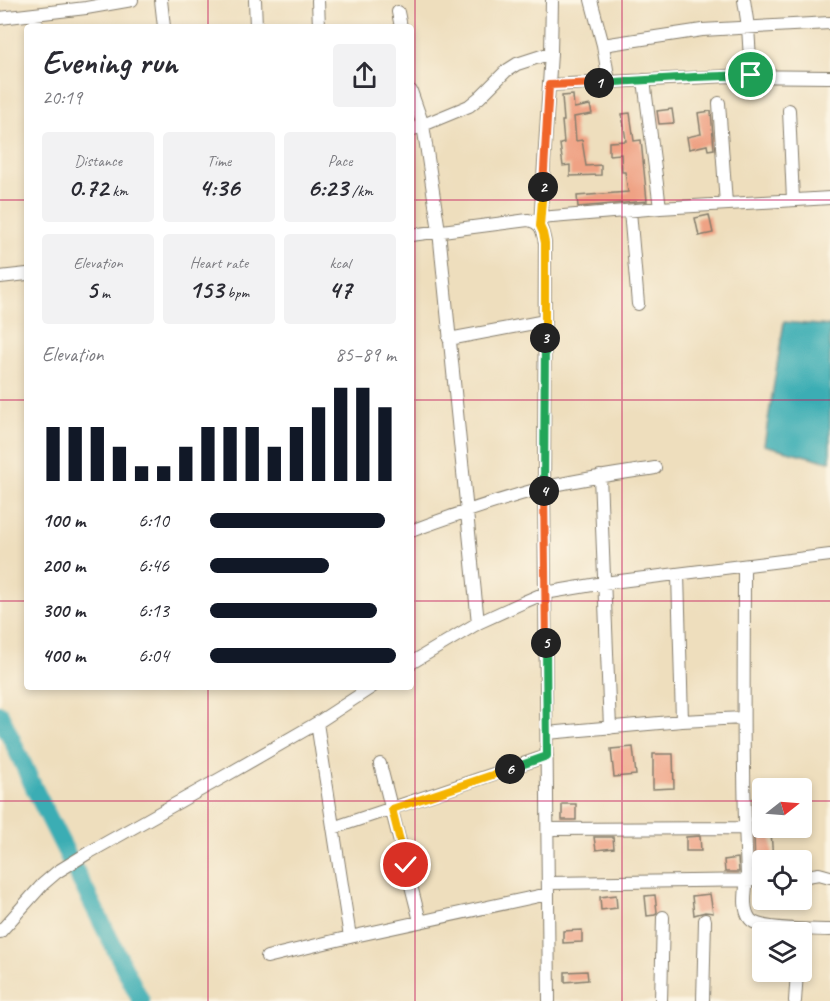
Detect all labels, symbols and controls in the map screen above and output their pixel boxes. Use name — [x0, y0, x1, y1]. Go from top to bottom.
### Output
text: Evening run — [42, 41, 177, 83]
button: share — [333, 44, 396, 107]
pin — [725, 49, 776, 100]
icon: arrive — [734, 58, 767, 91]
pin: 1 — [584, 68, 614, 98]
text: 1 — [595, 73, 603, 93]
text: 20:19 — [42, 85, 82, 110]
text: Distance — [74, 151, 122, 171]
text: Time — [207, 151, 231, 171]
text: Pace — [328, 151, 352, 171]
text: 0.72 — [68, 171, 108, 204]
text: 4:36 — [199, 171, 239, 204]
text: 6:23 — [307, 171, 348, 204]
pin: 2 — [528, 172, 558, 202]
text: 2 — [539, 177, 547, 197]
text: km — [108, 181, 128, 201]
text: /km — [348, 181, 373, 201]
text: Elevation — [73, 253, 123, 273]
text: Heart rate — [190, 253, 248, 273]
text: kcal — [329, 253, 351, 273]
text: 5 — [86, 273, 97, 306]
text: 153 — [189, 273, 223, 306]
text: 47 — [328, 273, 352, 306]
text: m — [97, 283, 110, 303]
text: bpm — [223, 283, 249, 303]
pin: 3 — [530, 323, 560, 353]
text: 3 — [541, 328, 549, 348]
text: Elevation — [42, 342, 104, 367]
text: 85–89 m — [335, 342, 396, 367]
pin: 4 — [529, 476, 559, 506]
text: 4 — [540, 481, 548, 501]
text: 100 m — [42, 508, 85, 533]
text: 6:10 — [138, 508, 169, 533]
text: 200 m — [42, 553, 85, 578]
text: 6:46 — [138, 553, 169, 578]
text: 300 m — [42, 598, 85, 623]
text: 6:13 — [138, 598, 169, 623]
pin: 5 — [531, 628, 561, 658]
text: 5 — [543, 633, 549, 653]
text: 400 m — [42, 643, 85, 668]
text: 6:04 — [138, 643, 169, 668]
pin: 6 — [495, 754, 525, 784]
text: 6 — [506, 759, 514, 779]
north arrow — [752, 778, 812, 838]
map controls — [752, 778, 812, 982]
pin — [380, 839, 431, 890]
icon: check — [389, 848, 422, 881]
button: locate — [752, 850, 812, 910]
button: layers — [752, 922, 812, 982]

